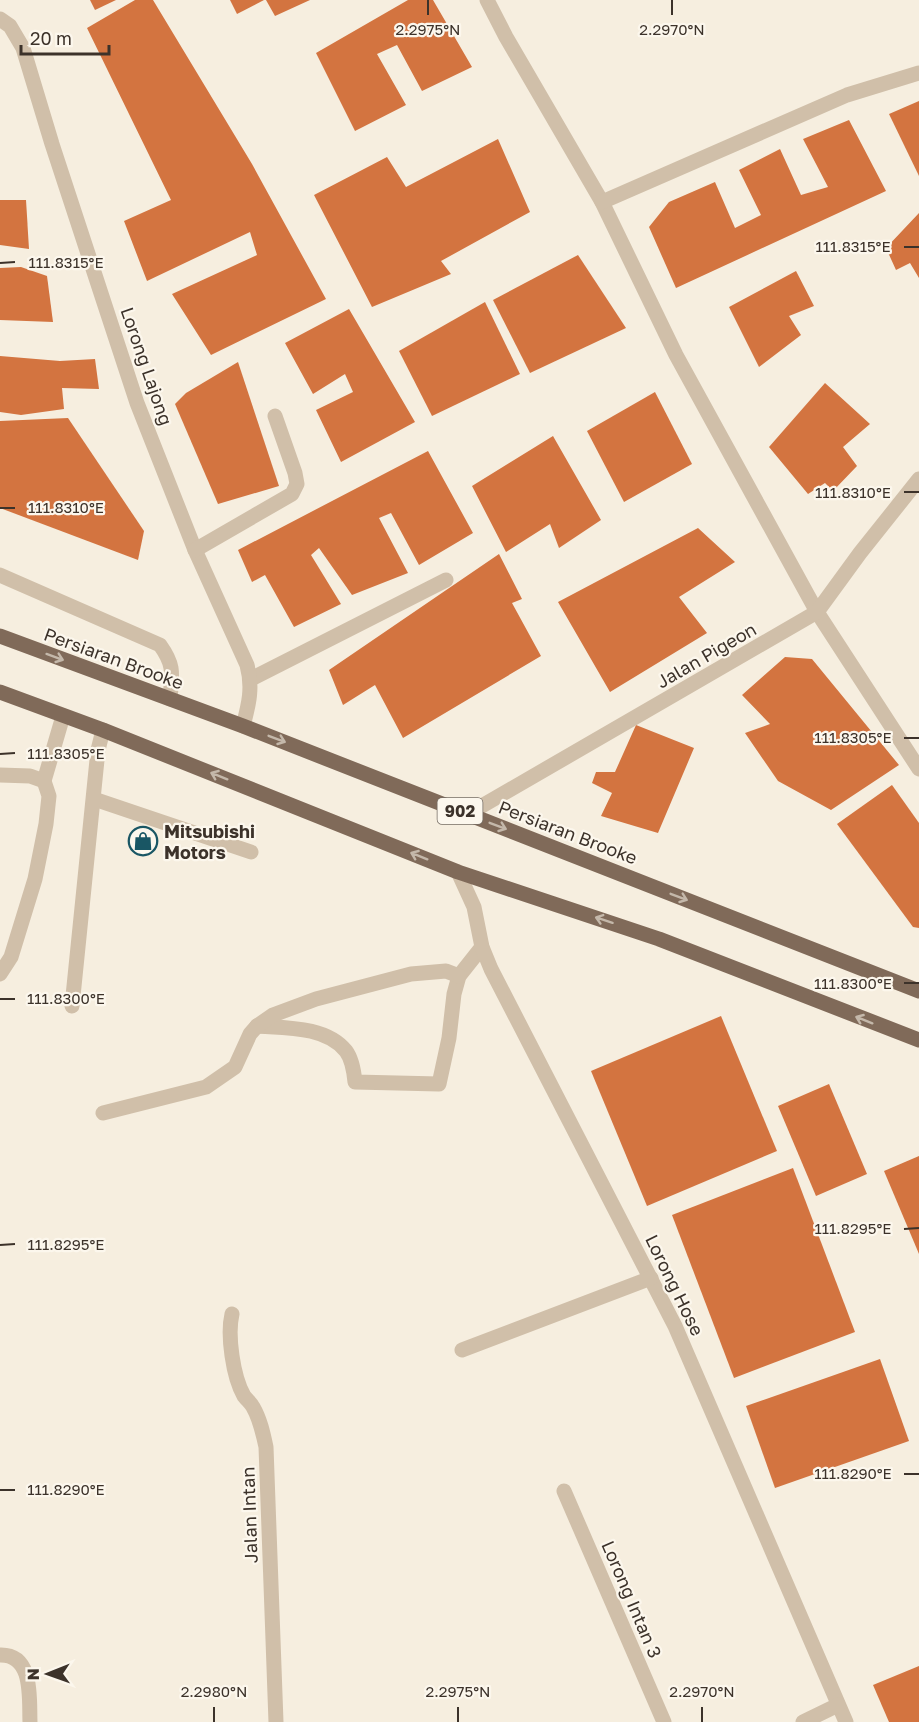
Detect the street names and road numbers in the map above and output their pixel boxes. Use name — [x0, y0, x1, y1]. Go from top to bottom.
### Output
street label: Lorong Lajong — [116, 304, 178, 428]
street label: Jalan Pigeon — [652, 618, 760, 692]
street label: Persiaran Brooke — [41, 623, 187, 693]
street label: Persiaran Brooke — [495, 795, 641, 869]
road number: 902 — [438, 798, 482, 824]
street label: Lorong Hose — [641, 1231, 709, 1339]
street label: Jalan Intan — [236, 1466, 262, 1564]
street label: Lorong Intan 3 — [597, 1537, 667, 1661]

